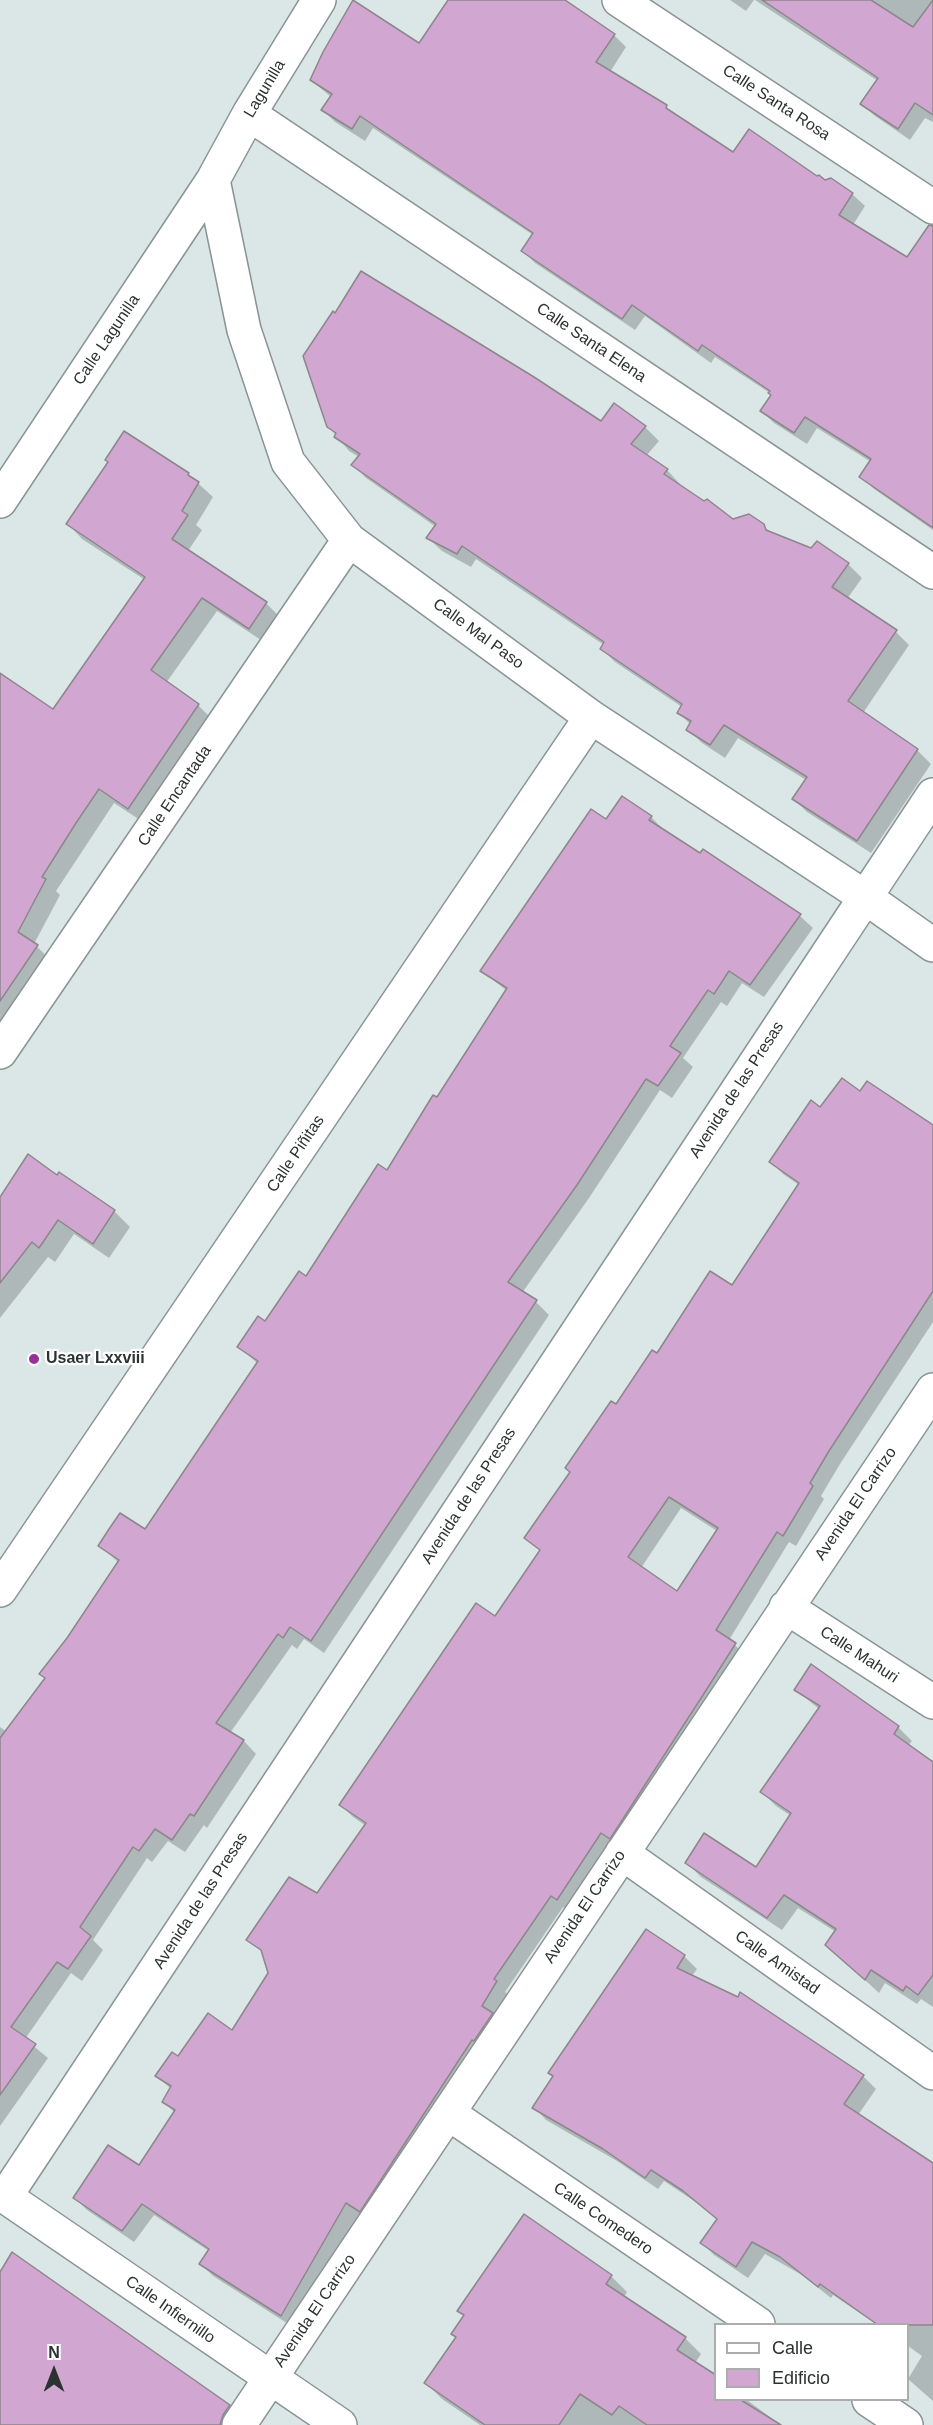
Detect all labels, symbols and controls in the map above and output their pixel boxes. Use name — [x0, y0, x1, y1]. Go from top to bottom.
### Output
street label: Lagunilla — [240, 57, 290, 121]
street label: Calle Santa Rosa — [719, 61, 833, 145]
street label: Calle Lagunilla — [70, 291, 144, 389]
street label: Calle Santa Elena — [533, 299, 649, 387]
street label: Calle Mal Paso — [429, 595, 527, 673]
street label: Calle Encantada — [134, 742, 216, 850]
street label: Avenida de las Presas — [686, 1018, 788, 1162]
street label: Calle Piñitas — [263, 1112, 329, 1196]
place label: Usaer Lxxviii — [46, 1349, 145, 1369]
marker: Usaer Lxxviii — [27, 1352, 41, 1366]
street label: Avenida de las Presas — [418, 1424, 520, 1568]
street label: Avenida El Carrizo — [811, 1444, 901, 1564]
street label: Calle Mahuri — [816, 1622, 902, 1688]
street label: Avenida de las Presas — [150, 1829, 252, 1973]
street label: Avenida El Carrizo — [540, 1847, 630, 1967]
street label: Calle Amistad — [731, 1927, 823, 1999]
street label: Calle Comedero — [550, 2179, 656, 2259]
street label: Avenida El Carrizo — [270, 2251, 360, 2371]
street label: Calle Infiernillo — [122, 2272, 218, 2348]
legend — [714, 2323, 909, 2401]
text: Calle — [772, 2338, 813, 2358]
north arrow — [24, 2341, 84, 2401]
text: N — [48, 2344, 60, 2361]
text: Edificio — [772, 2368, 830, 2388]

